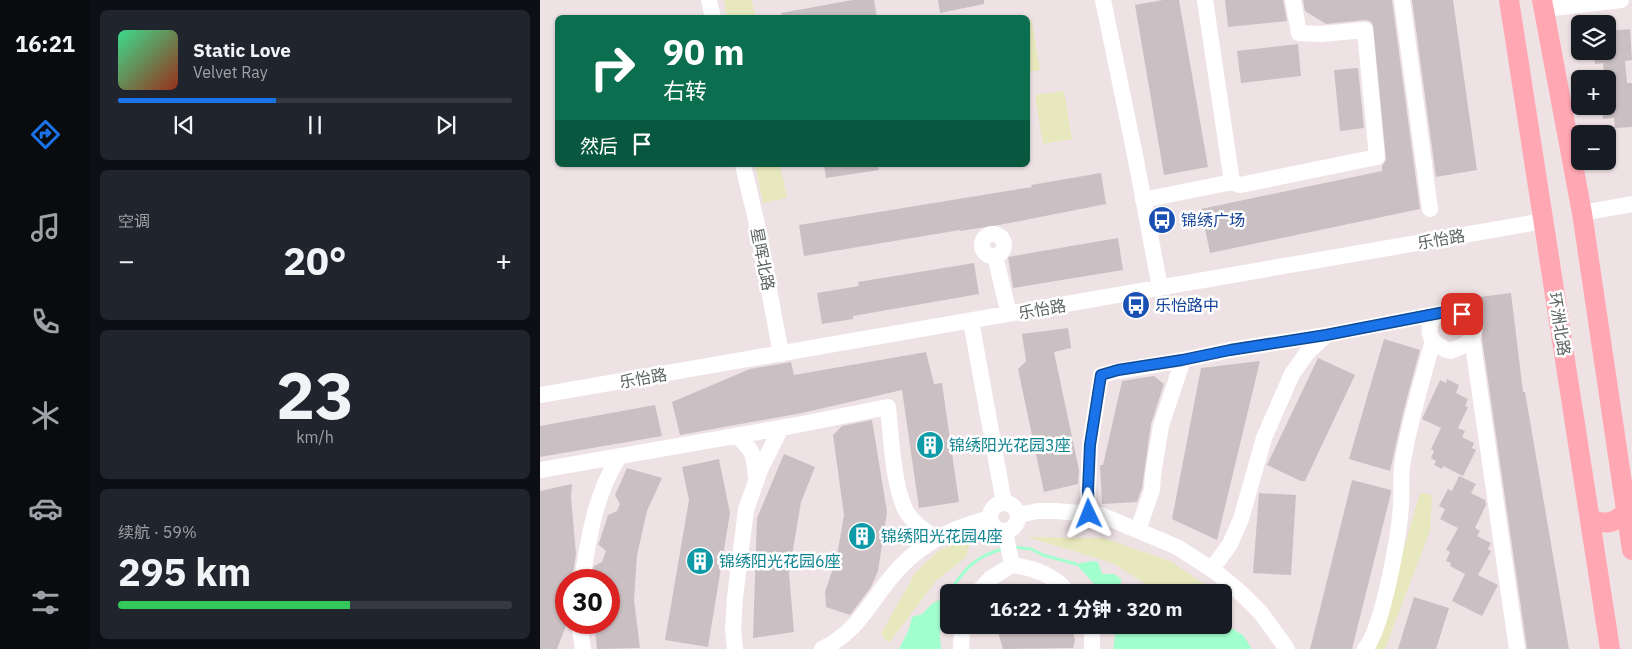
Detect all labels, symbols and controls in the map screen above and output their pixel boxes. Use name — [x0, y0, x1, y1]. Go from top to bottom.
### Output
map controls — [1571, 15, 1616, 170]
button: layers — [1571, 15, 1616, 60]
text: 16:21 — [15, 29, 75, 58]
text: 90 m — [663, 29, 745, 75]
icon: right — [580, 35, 645, 100]
text: Static Love — [193, 38, 291, 62]
text: Velvet Ray — [193, 62, 268, 82]
button: + — [1571, 70, 1616, 115]
text: 右转 — [663, 76, 707, 105]
icon: previous — [170, 111, 198, 139]
icon: pause — [301, 111, 329, 139]
icon: next — [432, 111, 460, 139]
icon: directions — [28, 117, 63, 152]
button: − — [1571, 125, 1616, 170]
icon: arrive — [628, 130, 656, 158]
text: 然后 — [580, 134, 618, 158]
bus stop icon: 锦绣广场 — [1147, 205, 1177, 235]
icon: music — [28, 210, 63, 245]
place label: 锦绣广场 — [1181, 210, 1245, 230]
text: 空调 — [118, 211, 150, 231]
street label: 乐怡路 — [1416, 225, 1466, 253]
street label: 星晖北路 — [747, 226, 779, 292]
text: 20° — [283, 236, 347, 285]
text: − — [118, 242, 135, 279]
text: + — [495, 242, 512, 279]
bus stop icon: 乐怡路中 — [1121, 290, 1151, 320]
street label: 环洲北路 — [1545, 291, 1575, 357]
pin — [1441, 293, 1483, 335]
street label: 乐怡路 — [1017, 295, 1067, 323]
place label: 乐怡路中 — [1155, 295, 1219, 315]
icon: arrive — [1448, 300, 1476, 328]
icon: phone — [28, 304, 63, 339]
text: 23 — [276, 352, 354, 437]
street label: 乐怡路 — [618, 364, 668, 392]
icon: climate — [28, 398, 63, 433]
text: km/h — [296, 427, 334, 447]
building icon: 锦绣阳光花园3座 — [915, 430, 945, 460]
place label: 锦绣阳光花园3座 — [949, 435, 1071, 455]
position arrow — [1062, 487, 1114, 539]
icon: car — [28, 491, 63, 526]
building icon: 锦绣阳光花园4座 — [847, 521, 877, 551]
text: 续航 · 59% — [118, 522, 197, 542]
place label: 锦绣阳光花园4座 — [881, 526, 1003, 546]
building icon: 锦绣阳光花园6座 — [685, 546, 715, 576]
text: 295 km — [118, 547, 251, 596]
place label: 锦绣阳光花园6座 — [719, 551, 841, 571]
speed limit sign: 30 — [555, 569, 620, 634]
icon: filters — [28, 585, 63, 620]
text: 16:22 · 1 分钟 · 320 m — [990, 597, 1182, 621]

